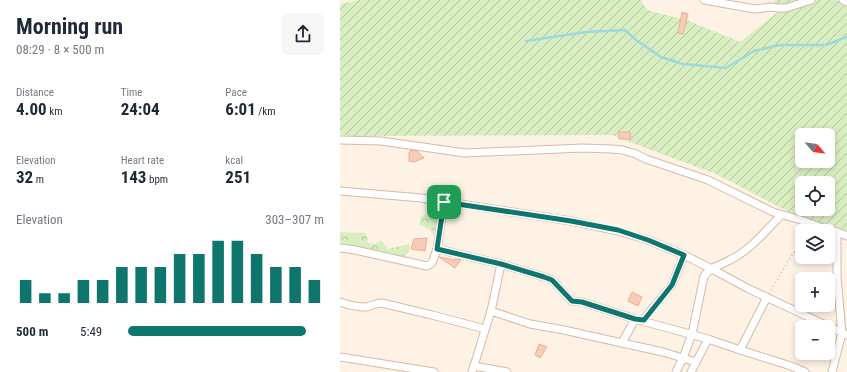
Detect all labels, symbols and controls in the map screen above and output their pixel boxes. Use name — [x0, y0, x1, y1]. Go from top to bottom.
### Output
button: share — [282, 13, 324, 55]
text: Morning run — [16, 14, 123, 39]
text: 08:29 · 8 × 500 m — [16, 42, 104, 57]
text: Distance — [16, 86, 54, 99]
text: Time — [121, 86, 142, 99]
text: Pace — [225, 86, 247, 99]
text: 4.00 — [16, 99, 47, 119]
text: 24:04 — [121, 99, 160, 119]
text: 6:01 — [225, 99, 256, 119]
text: km — [47, 105, 62, 118]
text: /km — [256, 105, 276, 118]
north arrow — [795, 128, 835, 168]
map controls — [795, 128, 835, 360]
text: Elevation — [16, 154, 56, 167]
text: Heart rate — [121, 154, 164, 167]
text: kcal — [225, 154, 243, 167]
text: 32 — [16, 167, 33, 187]
text: 143 — [121, 167, 146, 187]
text: 251 — [225, 167, 251, 187]
text: m — [33, 173, 44, 186]
text: bpm — [146, 173, 168, 186]
button: locate — [795, 176, 835, 216]
pin — [427, 185, 461, 219]
icon: arrive — [433, 191, 455, 213]
text: Elevation — [16, 212, 63, 227]
text: 303–307 m — [265, 212, 324, 227]
button: layers — [795, 224, 835, 264]
button: + — [795, 272, 835, 312]
button: − — [795, 320, 835, 360]
text: 500 m — [16, 324, 48, 339]
text: 5:49 — [80, 324, 102, 339]

